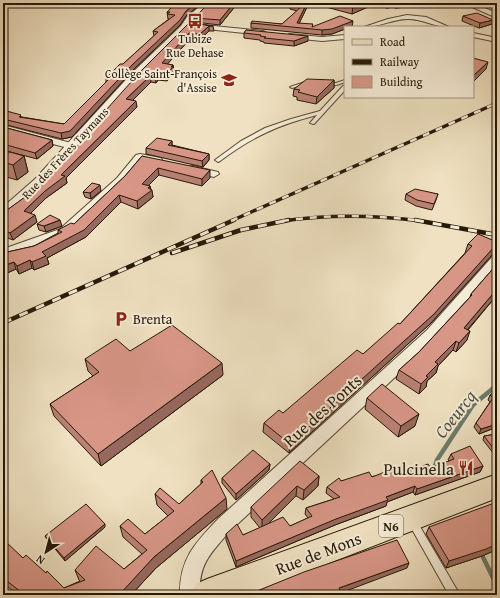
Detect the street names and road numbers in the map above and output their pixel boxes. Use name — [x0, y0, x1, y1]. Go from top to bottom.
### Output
street label: Rue des Frères Taymans — [18, 103, 112, 203]
street label: Rue des Ponts — [277, 368, 367, 452]
road number: N6 — [379, 515, 403, 537]
street label: Rue de Mons — [271, 525, 365, 581]

